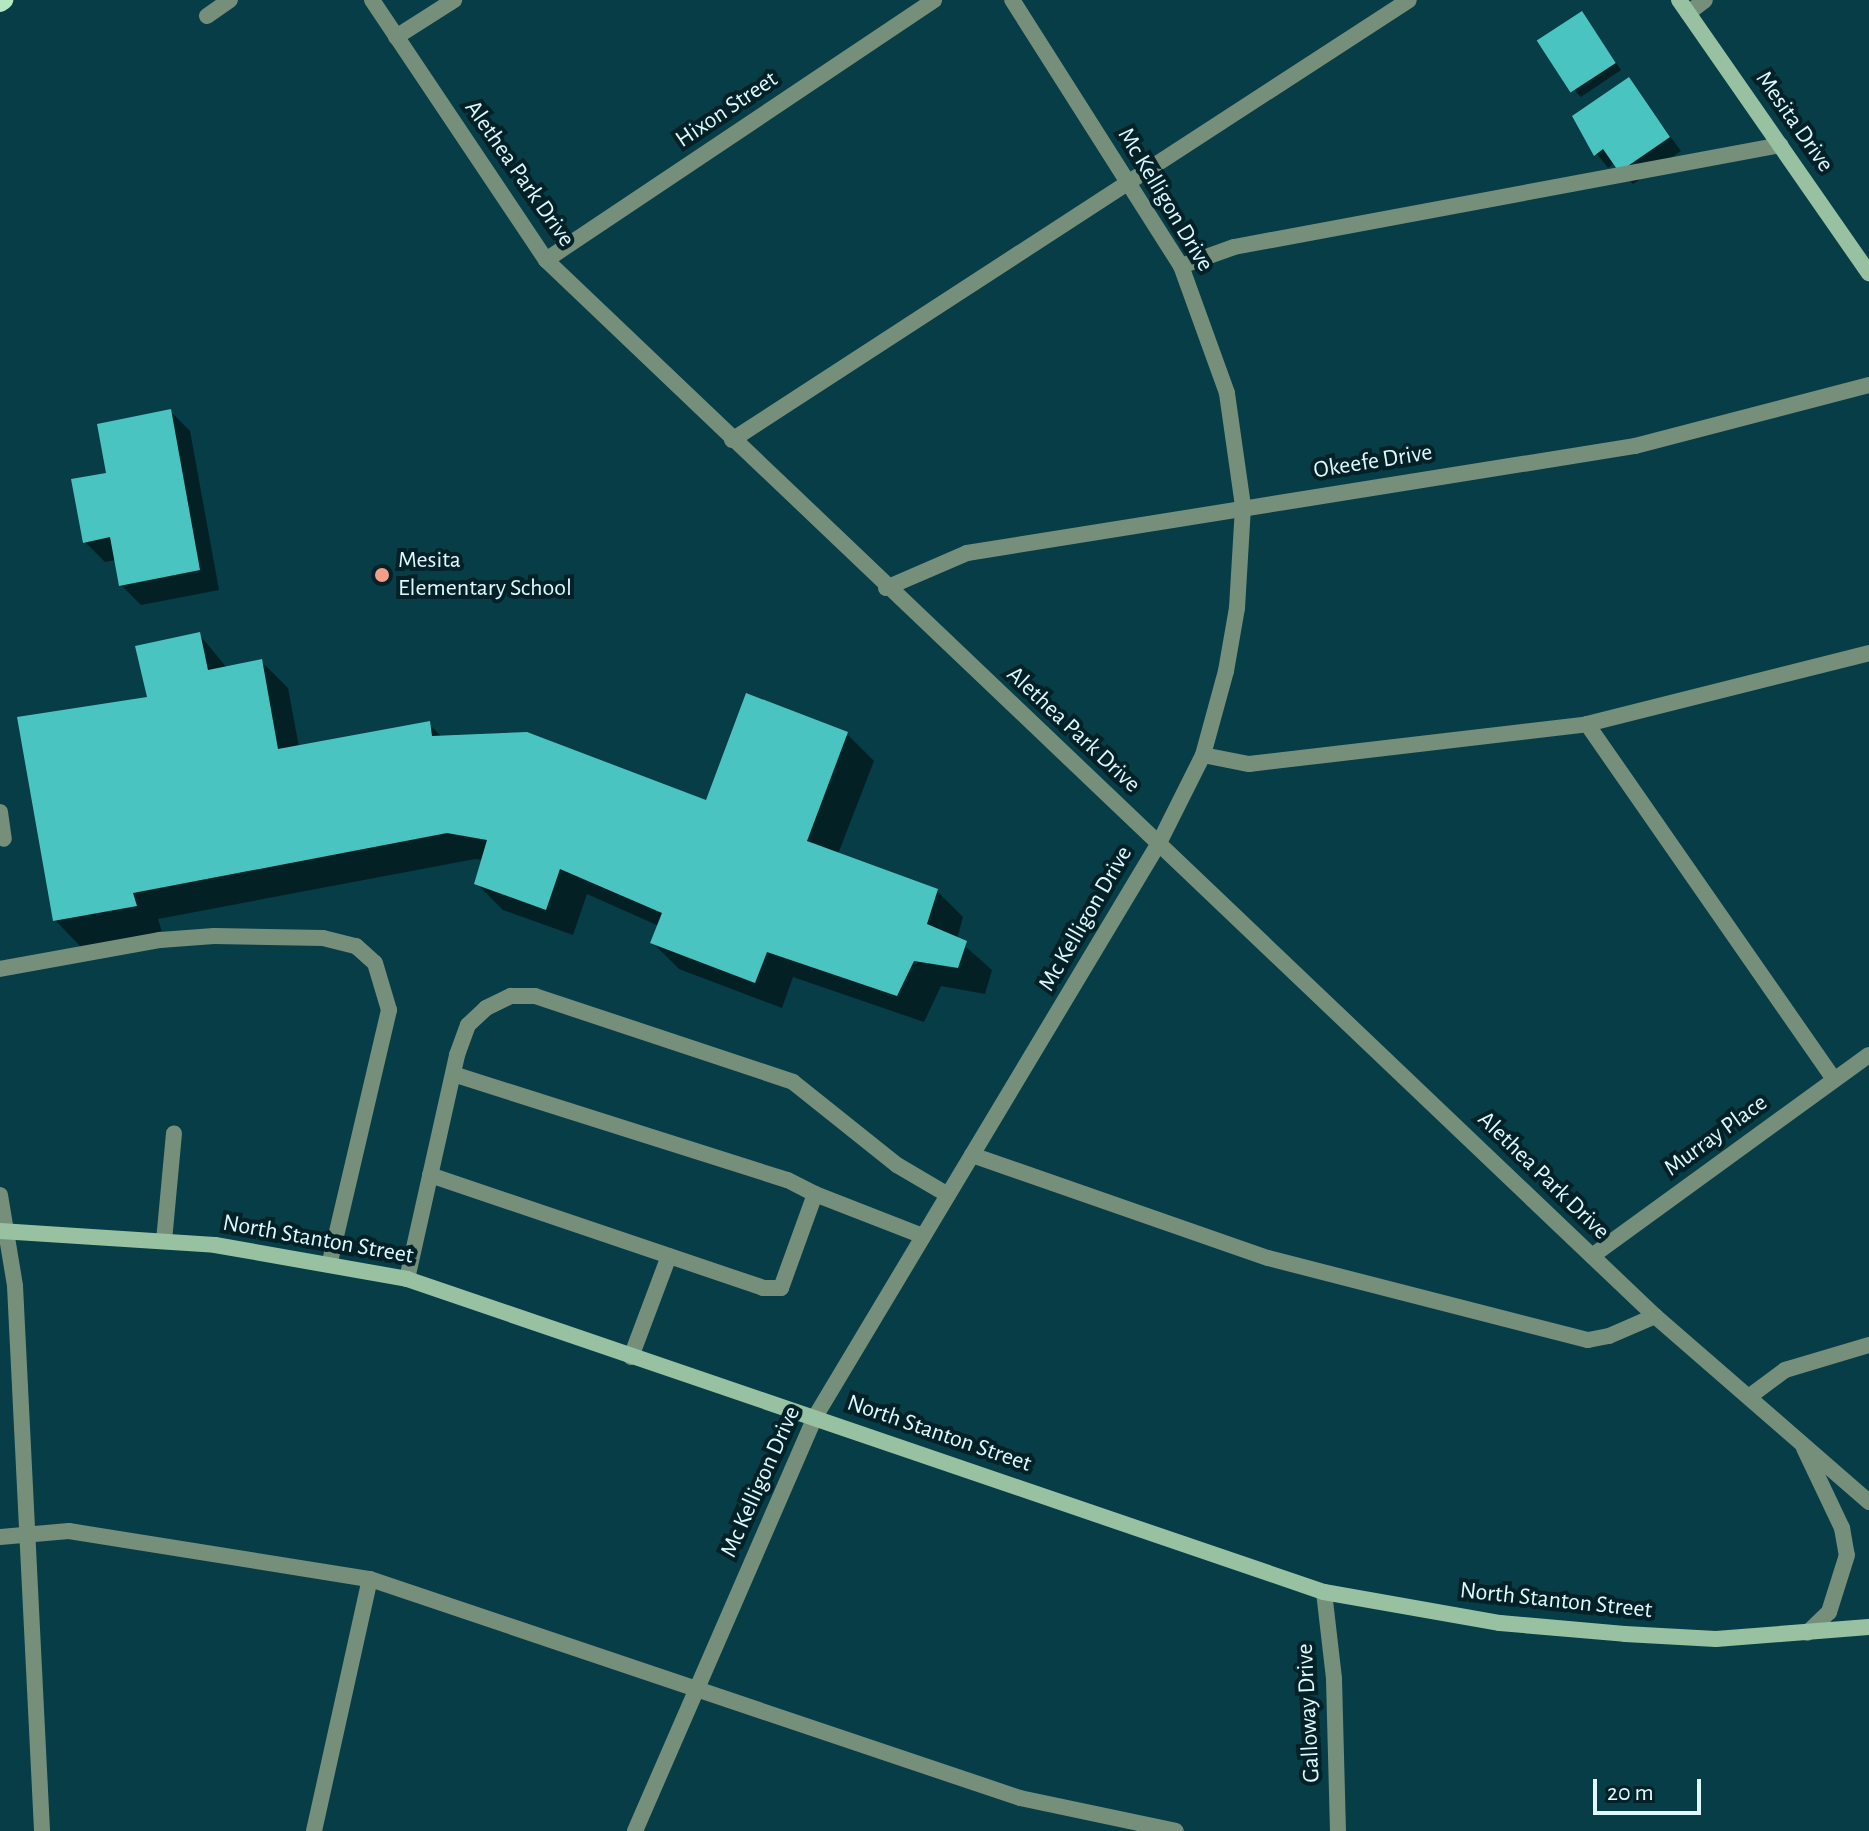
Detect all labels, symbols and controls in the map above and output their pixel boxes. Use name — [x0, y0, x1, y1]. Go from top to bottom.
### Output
street label: Hixon Street — [671, 65, 783, 155]
street label: Mesita Drive — [1749, 66, 1839, 178]
street label: Alethea Park Drive — [458, 95, 580, 253]
street label: Mc Kelligon Drive — [1111, 123, 1219, 277]
street label: Okeefe Drive — [1312, 438, 1434, 486]
place label: Mesita Elementary School — [398, 547, 572, 603]
marker: Mesita Elementary School — [373, 566, 391, 584]
street label: Alethea Park Drive — [1000, 661, 1146, 799]
street label: Mc Kelligon Drive — [1033, 841, 1139, 997]
street label: Murray Place — [1659, 1089, 1773, 1183]
street label: Alethea Park Drive — [1471, 1106, 1615, 1246]
street label: North Stanton Street — [220, 1209, 416, 1271]
street label: North Stanton Street — [843, 1389, 1035, 1479]
street label: Mc Kelligon Drive — [715, 1402, 807, 1562]
street label: North Stanton Street — [1458, 1577, 1654, 1625]
street label: Galloway Drive — [1291, 1643, 1327, 1783]
scale bar — [1597, 1763, 1705, 1813]
text: 20 m — [1607, 1781, 1654, 1805]

